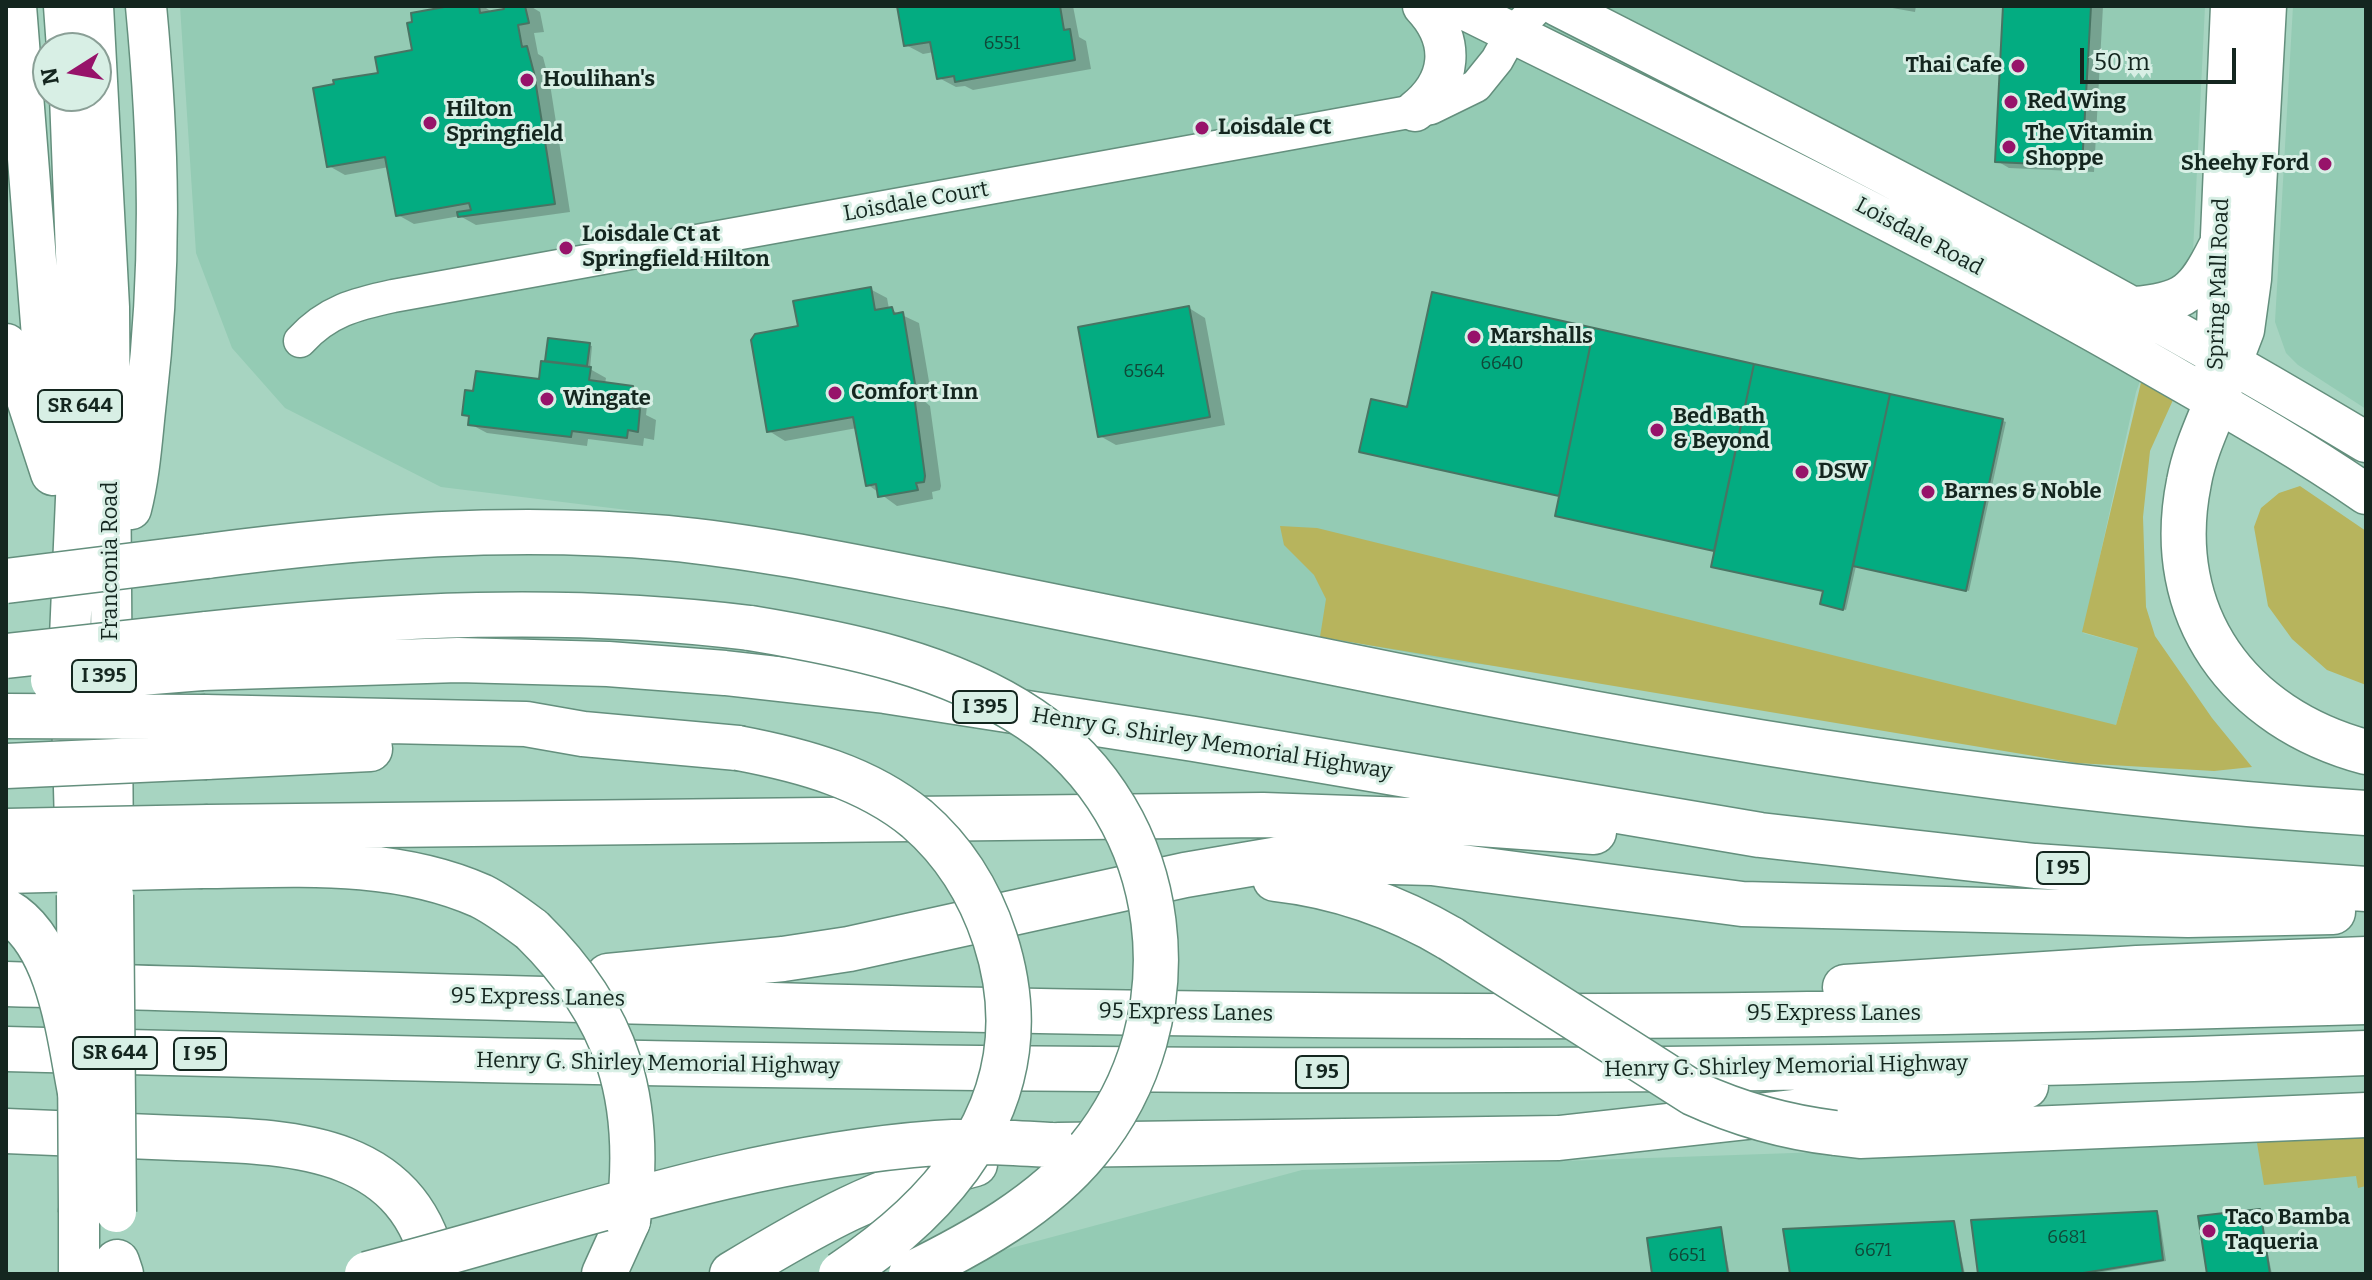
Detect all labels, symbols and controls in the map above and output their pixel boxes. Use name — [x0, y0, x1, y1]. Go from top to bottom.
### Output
north arrow — [32, 32, 112, 112]
scale bar — [2084, 32, 2240, 82]
house number: 6551 — [984, 33, 1020, 55]
text: 50 m — [2094, 48, 2150, 76]
place label: Thai Cafe — [1906, 53, 2002, 79]
marker: Thai Cafe — [2009, 57, 2027, 75]
text: N — [35, 65, 65, 87]
place label: Houlihan's — [543, 67, 655, 93]
marker: Houlihan's — [518, 71, 536, 89]
place label: Red Wing — [2027, 89, 2126, 115]
marker: Red Wing — [2002, 93, 2020, 111]
place label: Hilton Springfield — [446, 97, 563, 148]
marker: Hilton Springfield — [421, 114, 439, 132]
place label: Loisdale Ct — [1218, 115, 1331, 141]
marker: Loisdale Ct — [1193, 119, 1211, 137]
place label: The Vitamin Shoppe — [2025, 121, 2153, 172]
marker: The Vitamin Shoppe — [2000, 138, 2018, 156]
place label: Sheehy Ford — [2181, 151, 2309, 177]
marker: Sheehy Ford — [2316, 155, 2334, 173]
street label: Loisdale Court — [841, 176, 991, 228]
street label: Loisdale Road — [1851, 192, 1987, 282]
street label: Spring Mall Road — [2203, 197, 2235, 371]
place label: Loisdale Ct at Springfield Hilton — [582, 222, 770, 274]
marker: Loisdale Ct at Springfield Hilton — [557, 239, 575, 257]
place label: Marshalls — [1490, 324, 1593, 350]
marker: Marshalls — [1465, 328, 1483, 346]
house number: 6640 — [1480, 353, 1524, 375]
house number: 6564 — [1124, 361, 1164, 383]
place label: Comfort Inn — [851, 380, 978, 406]
marker: Comfort Inn — [826, 384, 844, 402]
place label: Wingate — [563, 386, 651, 412]
road number: SR 644 — [38, 390, 122, 422]
marker: Wingate — [538, 390, 556, 408]
place label: Bed Bath & Beyond — [1673, 404, 1769, 456]
marker: Bed Bath & Beyond — [1648, 421, 1666, 439]
place label: DSW — [1818, 459, 1868, 485]
marker: DSW — [1793, 463, 1811, 481]
place label: Barnes & Noble — [1944, 479, 2102, 505]
street label: Franconia Road — [98, 482, 124, 640]
marker: Barnes & Noble — [1919, 483, 1937, 501]
road number: I 395 — [72, 660, 136, 692]
road number: I 395 — [953, 691, 1017, 723]
street label: Henry G. Shirley Memorial Highway — [1030, 703, 1394, 785]
road number: I 95 — [2037, 852, 2089, 884]
street label: 95 Express Lanes — [451, 983, 625, 1013]
street label: 95 Express Lanes — [1099, 998, 1273, 1028]
street label: 95 Express Lanes — [1747, 1001, 1921, 1027]
road number: SR 644 — [73, 1037, 157, 1069]
road number: I 95 — [174, 1038, 226, 1070]
street label: Henry G. Shirley Memorial Highway — [476, 1048, 840, 1080]
street label: Henry G. Shirley Memorial Highway — [1604, 1051, 1968, 1083]
road number: I 95 — [1296, 1056, 1348, 1088]
place label: Taco Bamba Taqueria — [2225, 1205, 2350, 1256]
marker: Taco Bamba Taqueria — [2200, 1222, 2218, 1240]
house number: 6681 — [2047, 1227, 2087, 1249]
house number: 6671 — [1854, 1240, 1892, 1262]
house number: 6651 — [1668, 1245, 1706, 1267]

